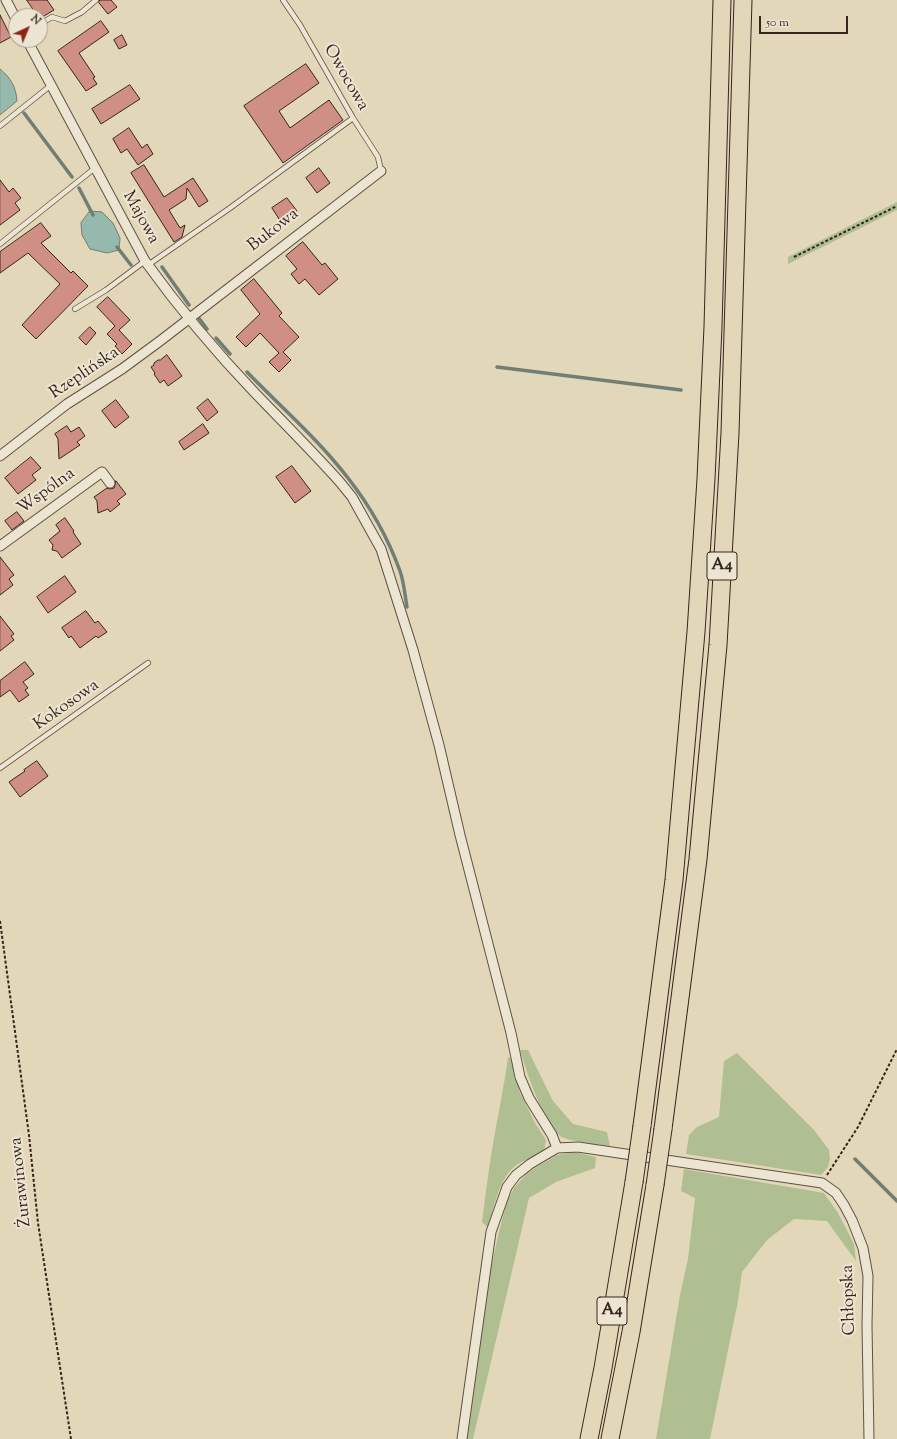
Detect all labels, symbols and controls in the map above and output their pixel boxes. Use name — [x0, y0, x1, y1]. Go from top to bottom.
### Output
north arrow — [8, 8, 48, 48]
scale bar — [761, 8, 850, 34]
text: N — [27, 11, 44, 29]
text: 50 m — [766, 14, 789, 32]
street label: Owocowa — [318, 41, 372, 115]
street label: Majowa — [117, 188, 163, 248]
street label: Bukowa — [245, 205, 303, 257]
street label: Rzeplińska — [46, 343, 124, 405]
street label: Wspólna — [14, 464, 80, 520]
road number: A4 — [707, 552, 737, 580]
street label: Kokosowa — [30, 676, 104, 736]
street label: Żurawinowa — [7, 1136, 37, 1228]
street label: Chłopska — [839, 1264, 861, 1336]
road number: A4 — [597, 1297, 627, 1325]

